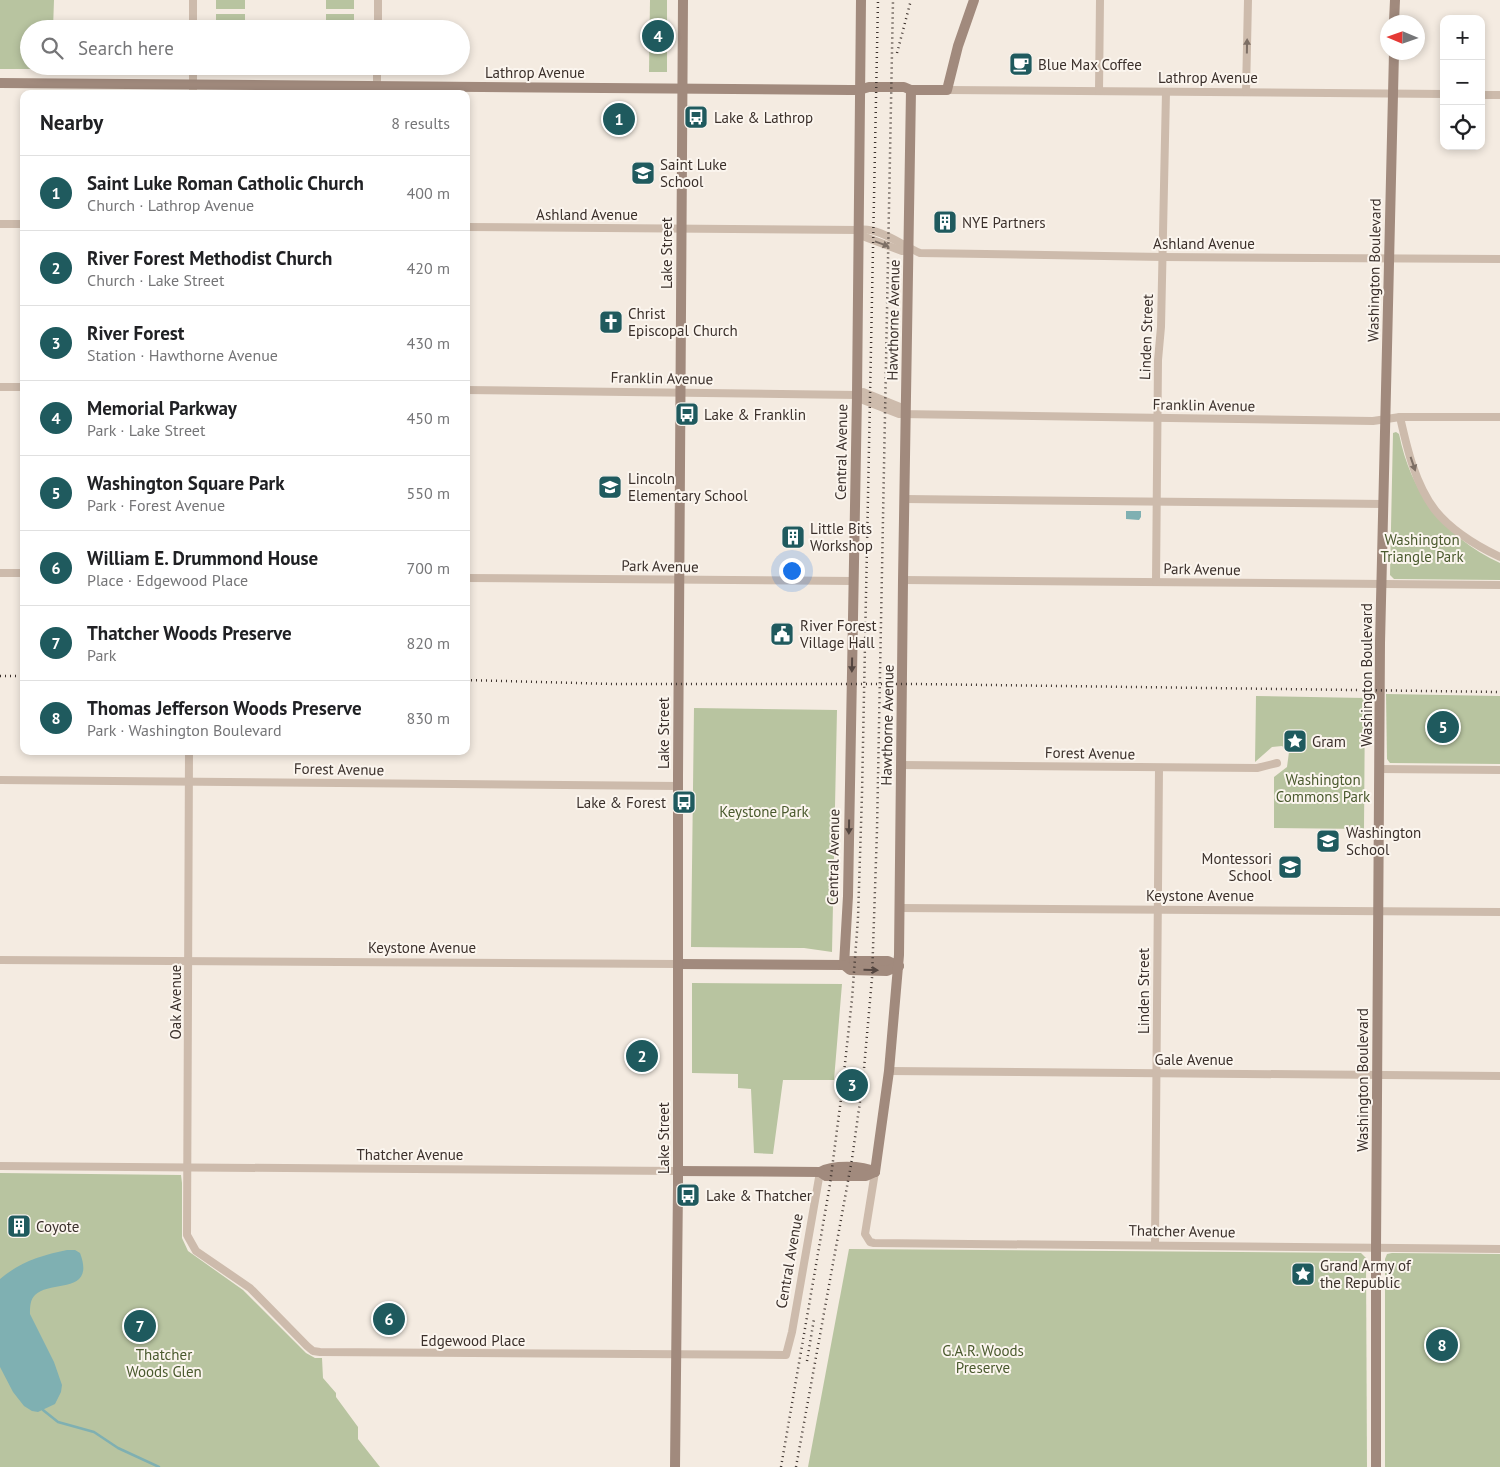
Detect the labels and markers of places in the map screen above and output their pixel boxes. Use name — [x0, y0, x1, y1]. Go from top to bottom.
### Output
pin: 4 — [642, 17, 674, 55]
cafe icon: Blue Max Coffee — [1008, 51, 1034, 77]
place label: Blue Max Coffee — [1038, 55, 1142, 74]
pin: 1 — [603, 100, 635, 138]
bus stop icon: Lake & Lathrop — [683, 104, 709, 130]
place label: Lake & Lathrop — [714, 108, 813, 127]
place label: Saint Luke School — [660, 155, 727, 191]
school or university icon: Saint Luke School — [630, 160, 656, 186]
building icon: NYE Partners — [932, 209, 958, 235]
place label: NYE Partners — [962, 213, 1046, 232]
place label: Christ Episcopal Church — [628, 304, 738, 340]
church icon: Christ Episcopal Church — [598, 309, 624, 335]
bus stop icon: Lake & Franklin — [674, 401, 700, 427]
place label: Lake & Franklin — [704, 405, 806, 424]
place label: Lincoln Elementary School — [628, 469, 748, 505]
school or university icon: Lincoln Elementary School — [597, 474, 623, 500]
place label: Little Bits Workshop — [810, 519, 873, 555]
building icon: Little Bits Workshop — [780, 524, 806, 550]
place label: River Forest Village Hall — [799, 616, 877, 652]
public building icon: River Forest Village Hall — [769, 621, 795, 647]
pin: 5 — [1427, 708, 1459, 746]
place icon: Gram — [1282, 728, 1308, 754]
place label: Gram — [1312, 732, 1346, 751]
bus stop icon: Lake & Forest — [671, 789, 697, 815]
place label: Lake & Forest — [576, 793, 666, 812]
place label: Washington School — [1346, 823, 1421, 859]
school or university icon: Washington School — [1315, 828, 1341, 854]
place label: Montessori School — [1202, 849, 1273, 885]
school or university icon: Montessori School — [1277, 854, 1303, 880]
pin: 2 — [626, 1037, 658, 1075]
pin: 3 — [836, 1066, 868, 1104]
bus stop icon: Lake & Thatcher — [675, 1182, 701, 1208]
place label: Lake & Thatcher — [706, 1186, 812, 1205]
building icon: Coyote — [6, 1213, 32, 1239]
place label: Coyote — [36, 1217, 79, 1236]
place label: Grand Army of the Republic — [1320, 1256, 1412, 1292]
place icon: Grand Army of the Republic — [1290, 1261, 1316, 1287]
pin: 6 — [373, 1300, 405, 1338]
pin: 7 — [124, 1307, 156, 1345]
pin: 8 — [1426, 1326, 1458, 1364]

